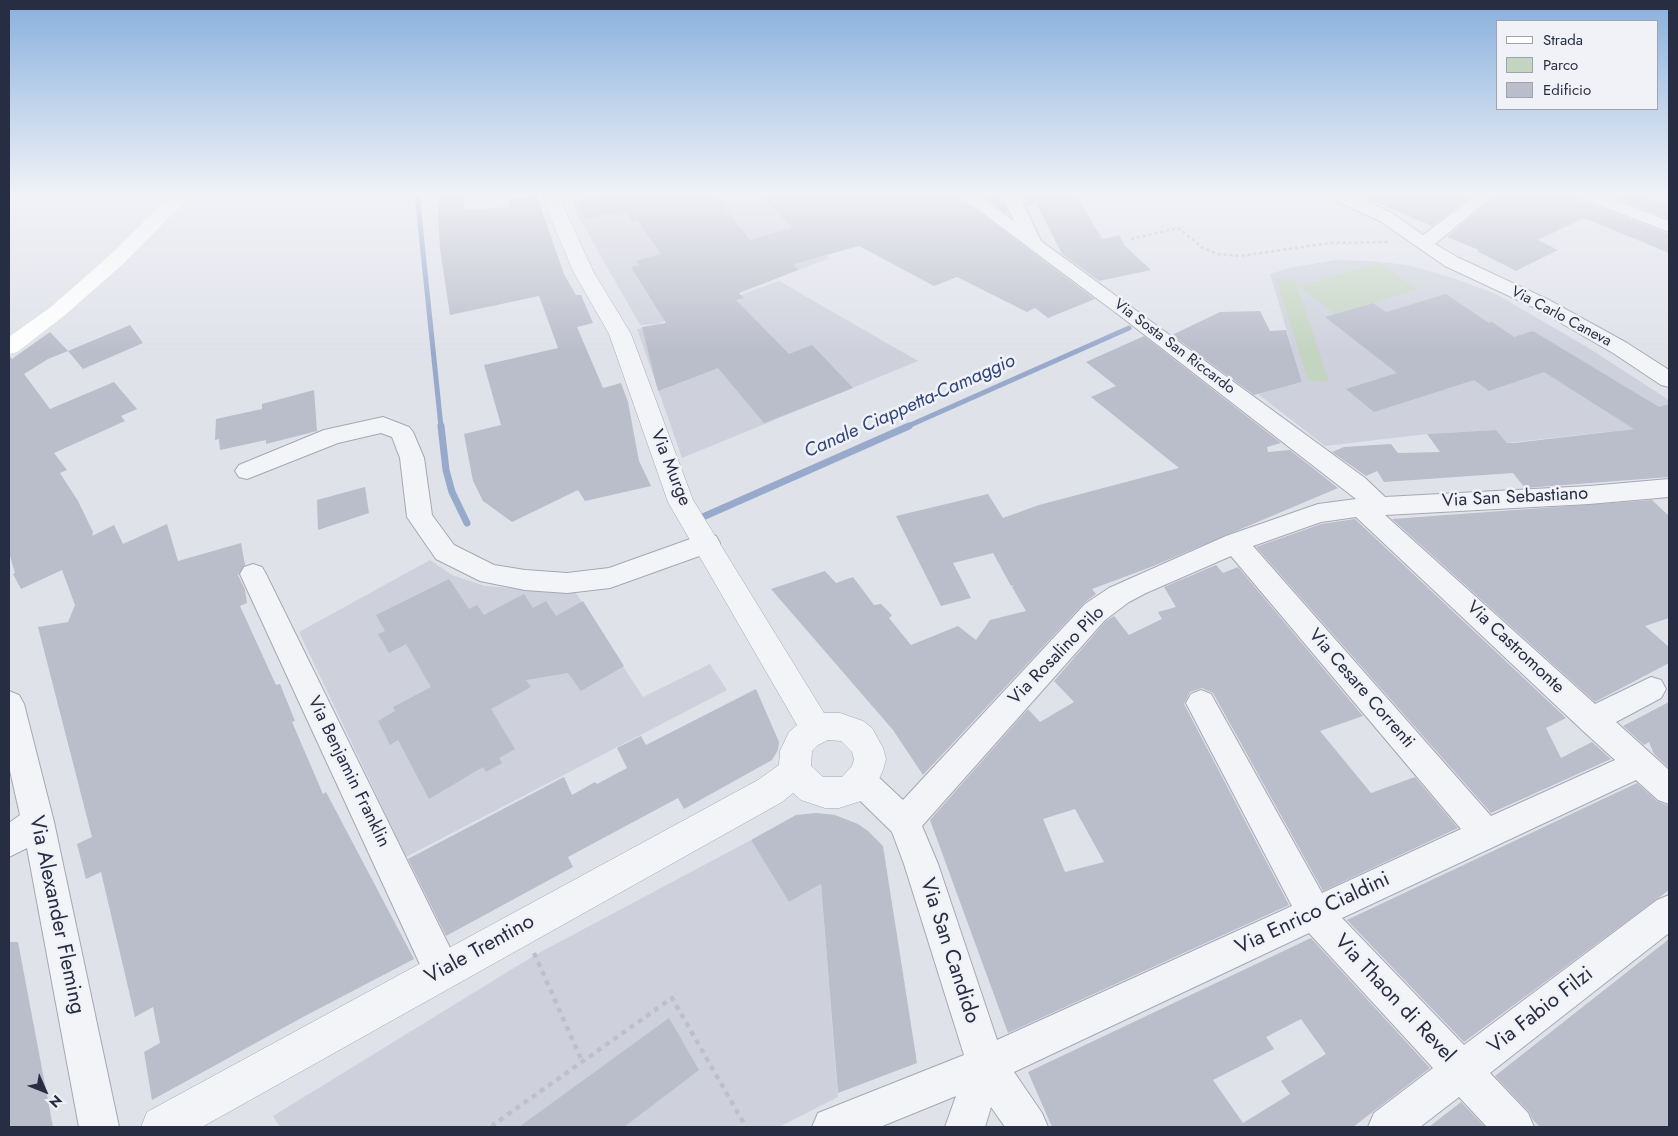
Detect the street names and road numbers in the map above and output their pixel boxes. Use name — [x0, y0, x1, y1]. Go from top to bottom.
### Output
street label: Via Carlo Caneva — [1508, 283, 1614, 351]
street label: Via Sosta San Riccardo — [1110, 296, 1238, 398]
street label: Via Murge — [645, 427, 695, 509]
street label: Via San Sebastiano — [1441, 483, 1589, 513]
street label: Via Castromonte — [1462, 597, 1568, 699]
street label: Via Rosalino Pilo — [1005, 602, 1109, 710]
street label: Via Cesare Correnti — [1303, 625, 1419, 753]
street label: Via Benjamin Franklin — [302, 693, 394, 851]
street label: Via Alexander Fleming — [23, 814, 89, 1016]
street label: Via Enrico Cialdini — [1232, 867, 1394, 961]
street label: Via San Candido — [914, 875, 984, 1027]
street label: Viale Trentino — [421, 910, 539, 990]
street label: Via Thaon di Revel — [1328, 930, 1460, 1068]
street label: Via Fabio Filzi — [1483, 962, 1599, 1060]

